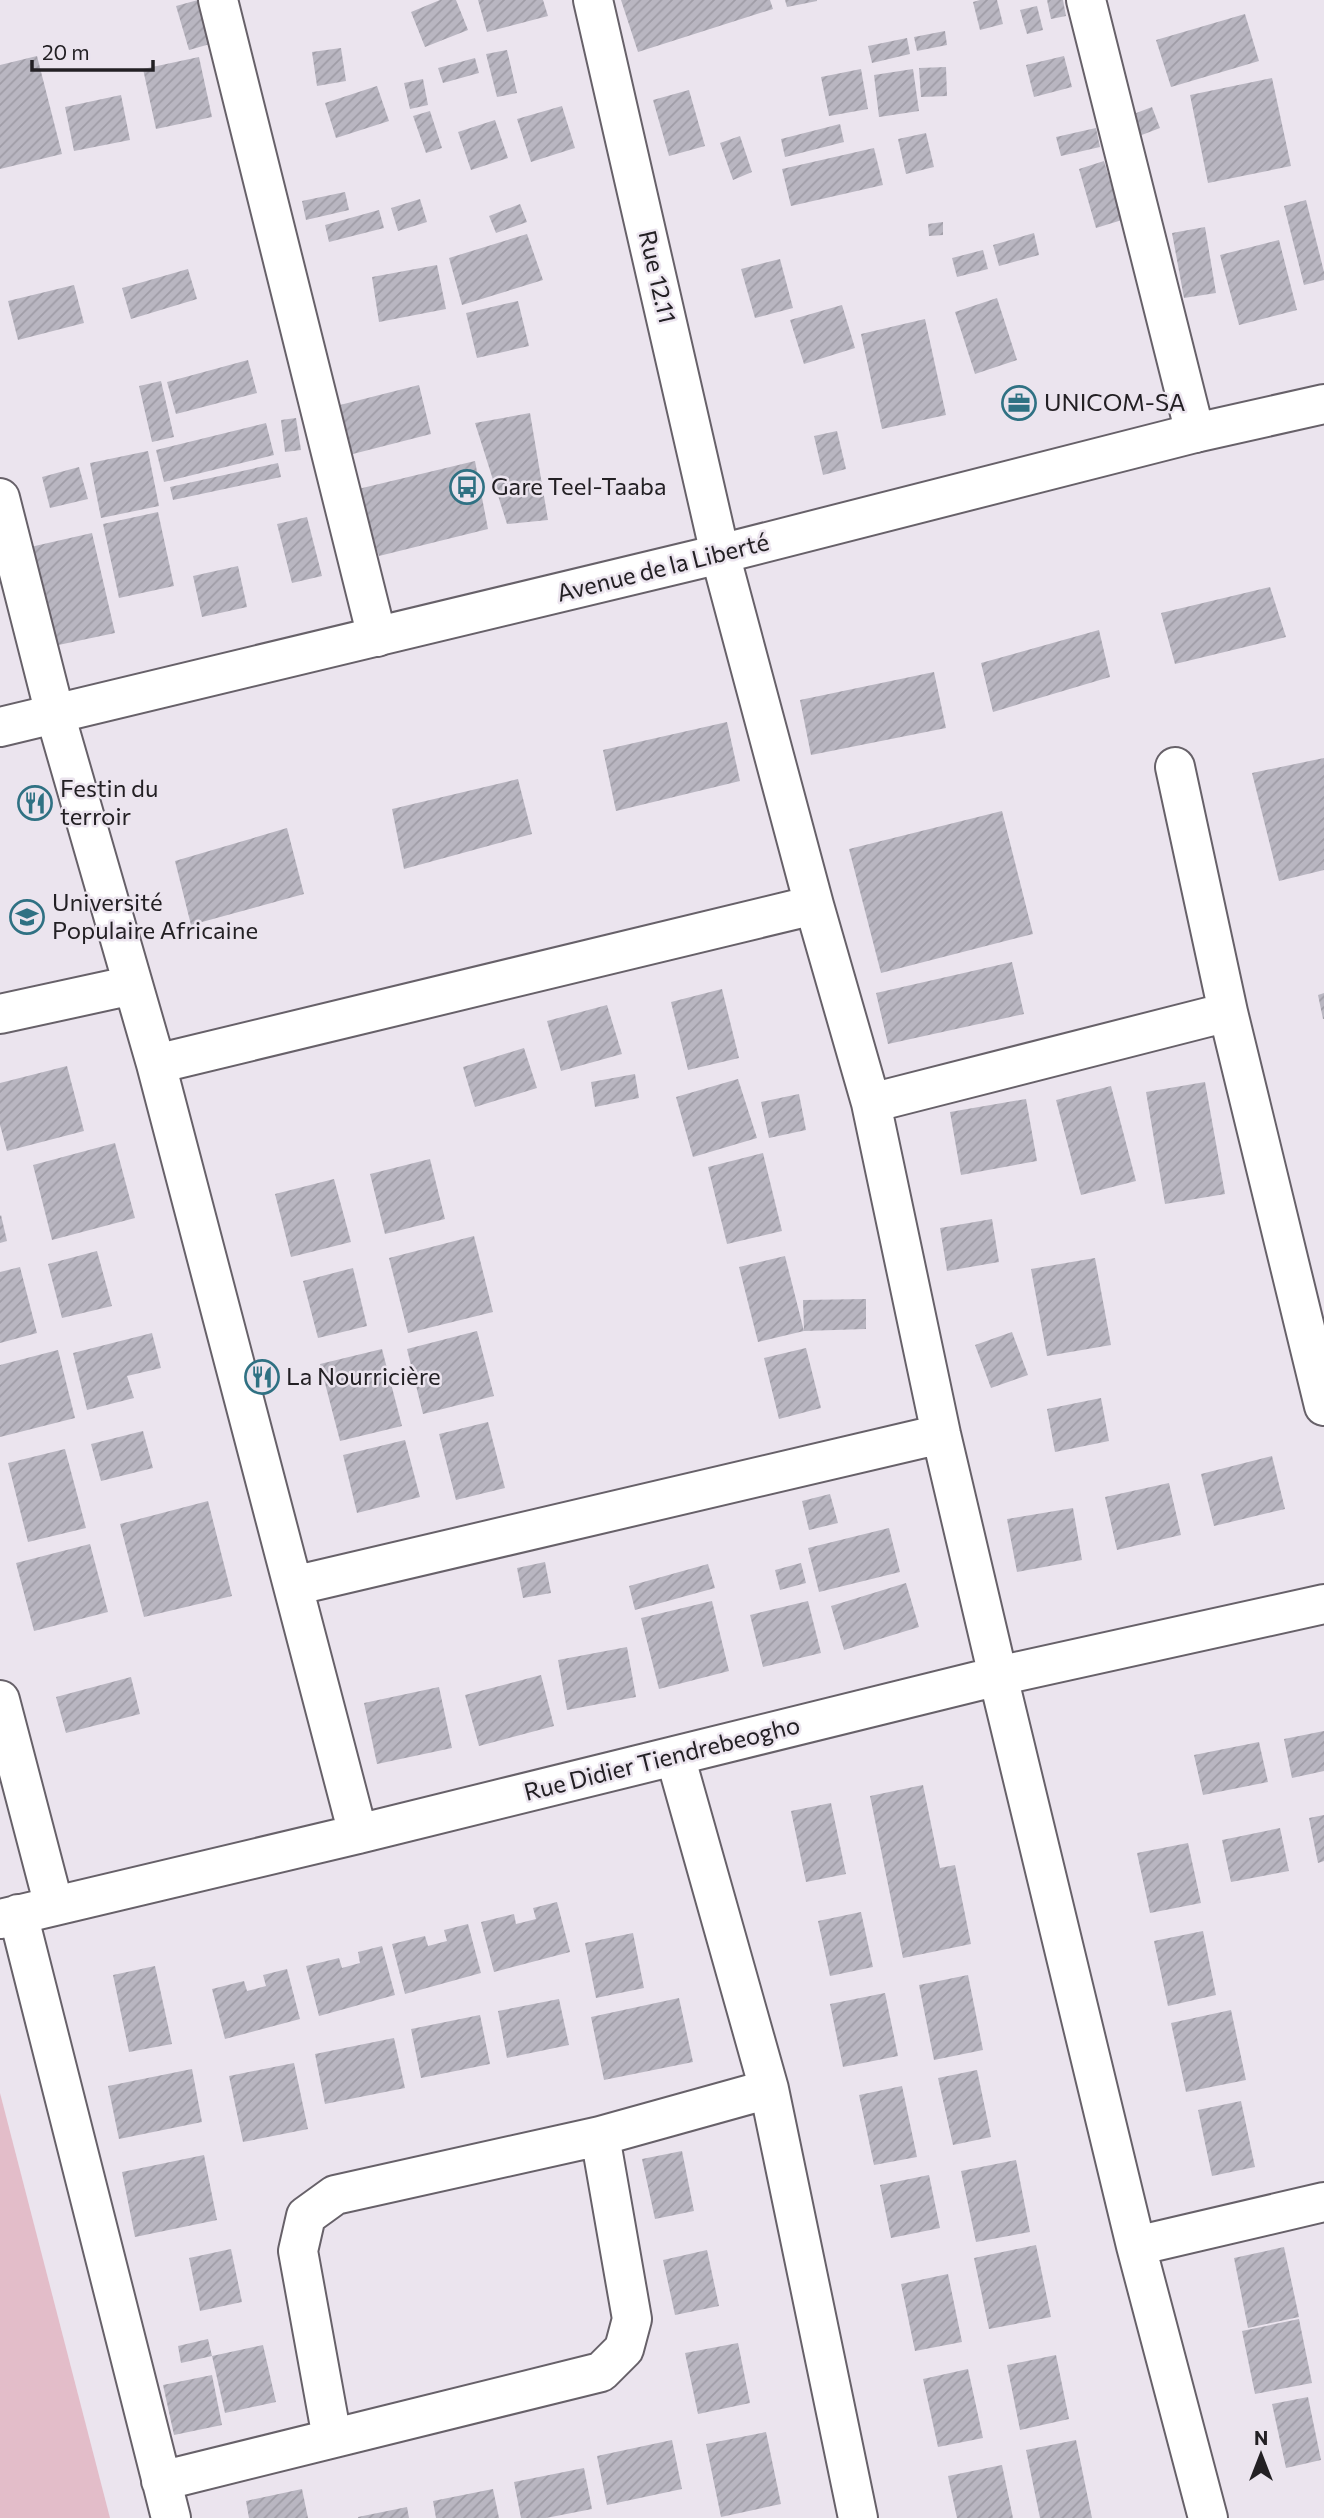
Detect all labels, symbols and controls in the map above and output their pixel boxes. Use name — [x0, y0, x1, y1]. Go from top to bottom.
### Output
scale bar — [32, 28, 152, 72]
text: 20 m — [42, 39, 90, 64]
street label: Rue 12.11 — [634, 227, 683, 326]
office icon: UNICOM-SA — [1000, 384, 1038, 422]
place label: UNICOM-SA — [1044, 387, 1186, 416]
bus stop icon: Gare Teel-Taaba — [448, 468, 486, 506]
place label: Gare Teel-Taaba — [491, 471, 666, 500]
street label: Avenue de la Liberté — [554, 526, 772, 607]
place label: Festin du terroir — [60, 773, 158, 830]
restaurant icon: Festin du terroir — [16, 784, 54, 822]
place label: Université Populaire Africaine — [52, 887, 258, 944]
school or university icon: Université Populaire Africaine — [8, 898, 46, 936]
restaurant icon: La Nourricière — [243, 1358, 281, 1396]
place label: La Nourricière — [286, 1361, 441, 1390]
street label: Rue Didier Tiendrebeogho — [521, 1709, 803, 1806]
north arrow — [1226, 2420, 1296, 2490]
text: N — [1254, 2426, 1268, 2449]

